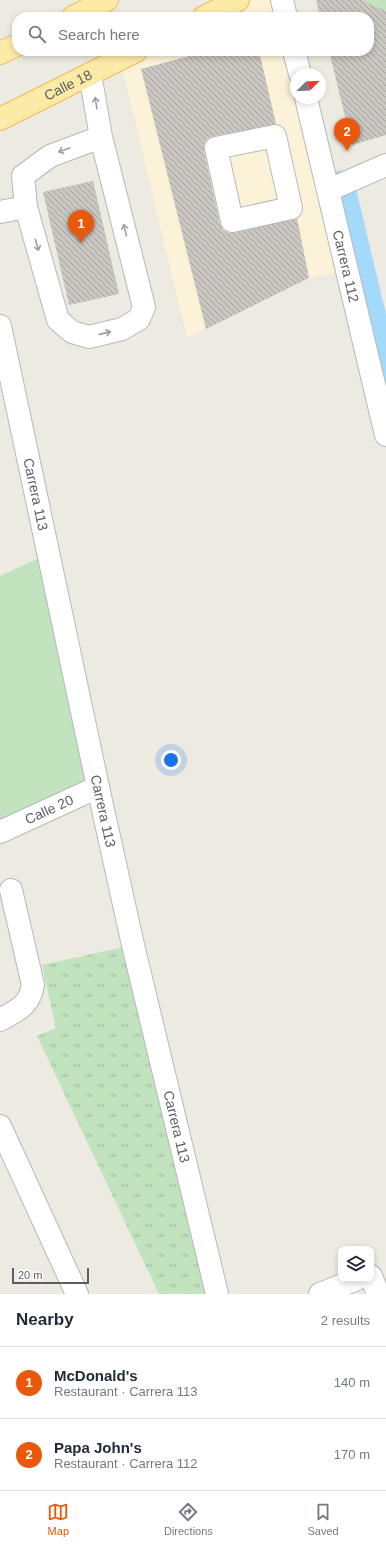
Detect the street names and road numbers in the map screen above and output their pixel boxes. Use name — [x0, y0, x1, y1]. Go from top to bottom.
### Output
street label: Calle 18 — [41, 66, 95, 104]
street label: Carrera 112 — [330, 229, 362, 304]
street label: Carrera 113 — [20, 457, 51, 532]
street label: Carrera 113 — [88, 773, 119, 849]
street label: Calle 20 — [22, 791, 76, 827]
street label: Carrera 113 — [160, 1089, 193, 1165]

